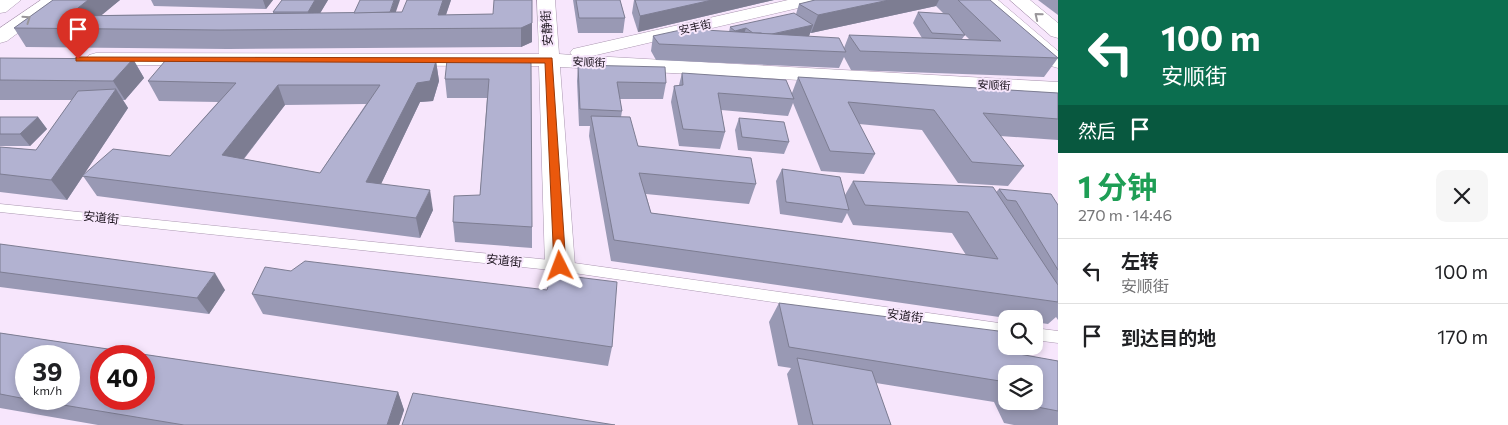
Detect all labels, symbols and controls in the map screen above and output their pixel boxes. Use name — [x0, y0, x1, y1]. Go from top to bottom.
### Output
pin — [57, 8, 99, 59]
street label: 安静街 — [538, 10, 554, 47]
one-way arrow — [1035, 13, 1044, 22]
icon: arrive — [64, 15, 92, 43]
text: 100 m — [1161, 15, 1261, 58]
one-way arrow — [21, 16, 30, 25]
street label: 安丰街 — [677, 16, 712, 37]
icon: left — [1078, 20, 1143, 85]
street label: 安顺街 — [572, 54, 606, 69]
text: 安顺街 — [1161, 62, 1227, 89]
street label: 安顺街 — [977, 77, 1011, 92]
icon: arrive — [1126, 115, 1154, 143]
text: 然后 — [1078, 119, 1116, 142]
text: 1 分钟 — [1078, 167, 1157, 204]
button: close — [1436, 170, 1488, 222]
text: 270 m · 14:46 — [1078, 205, 1172, 224]
street label: 安道街 — [82, 208, 120, 226]
position arrow — [533, 239, 585, 291]
text: 左转 — [1121, 249, 1159, 272]
street label: 安道街 — [485, 251, 523, 269]
icon: left — [1078, 257, 1106, 285]
text: 100 m — [1435, 260, 1488, 283]
text: 安顺街 — [1121, 276, 1169, 295]
street label: 安道街 — [886, 306, 924, 324]
map controls — [998, 310, 1043, 410]
button: search — [998, 310, 1043, 355]
icon: arrive — [1078, 322, 1106, 350]
text: 170 m — [1437, 325, 1488, 348]
text: 到达目的地 — [1121, 326, 1216, 349]
speed limit sign: 40 — [90, 345, 155, 410]
text: 39 — [33, 356, 63, 386]
button: layers — [998, 365, 1043, 410]
text: km/h — [33, 383, 62, 397]

